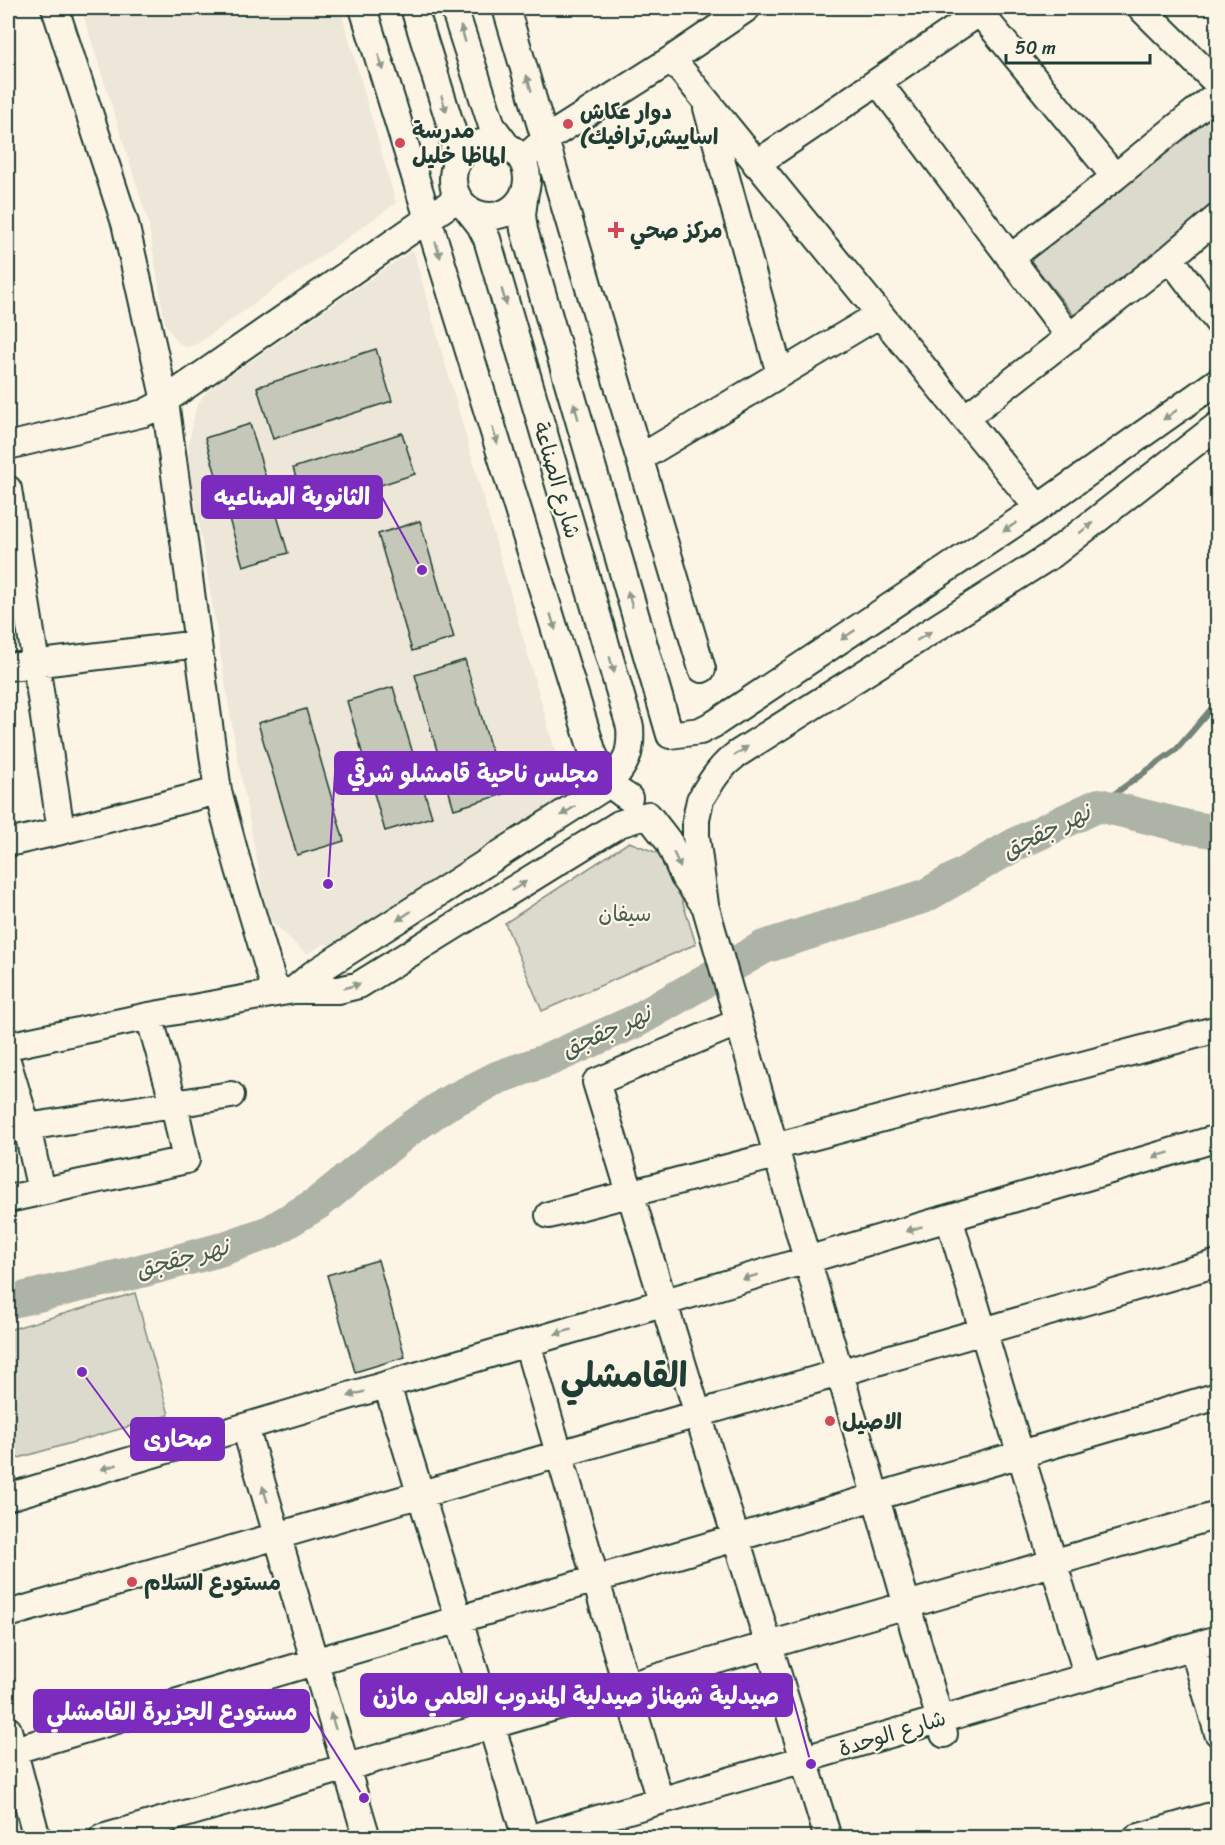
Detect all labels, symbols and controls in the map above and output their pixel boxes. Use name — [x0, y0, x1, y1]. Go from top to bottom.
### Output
one-way arrow — [458, 25, 467, 43]
scale bar — [1006, 27, 1150, 65]
text: 50 m — [1015, 32, 1056, 64]
one-way arrow — [376, 54, 386, 72]
one-way arrow — [524, 74, 533, 92]
place label: دوار عكاش (اساييش٫ترافيك — [580, 92, 718, 156]
one-way arrow — [440, 95, 449, 113]
place label: مدرسة الماظا خليل — [412, 111, 506, 175]
marker: دوار عكاش (اساييش٫ترافيك — [561, 117, 575, 131]
marker: مدرسة الماظا خليل — [393, 136, 407, 150]
place label: مركز صحي — [630, 211, 723, 250]
marker: مركز صحي — [607, 221, 625, 239]
one-way arrow — [434, 241, 443, 259]
one-way arrow — [500, 288, 509, 306]
one-way arrow — [571, 402, 580, 420]
one-way arrow — [1162, 409, 1178, 421]
street label: شارع الصناعة — [522, 417, 592, 543]
one-way arrow — [491, 427, 501, 445]
callout: الثانوية الصناعيه — [202, 476, 382, 518]
text: الثانوية الصناعيه — [214, 476, 370, 518]
one-way arrow — [1003, 521, 1019, 533]
one-way arrow — [1079, 523, 1094, 535]
one-way arrow — [625, 590, 634, 608]
one-way arrow — [549, 613, 558, 631]
one-way arrow — [840, 629, 856, 640]
one-way arrow — [916, 630, 932, 641]
one-way arrow — [608, 657, 617, 675]
one-way arrow — [733, 746, 749, 757]
callout: مجلس ناحية قامشلو شرقي — [335, 752, 611, 794]
text: مجلس ناحية قامشلو شرقي — [347, 753, 599, 795]
water label: نهر جقجق — [994, 790, 1101, 871]
one-way arrow — [560, 805, 576, 816]
one-way arrow — [672, 851, 682, 869]
one-way arrow — [511, 881, 527, 892]
park label: سيفان — [598, 894, 652, 933]
one-way arrow — [396, 911, 412, 922]
one-way arrow — [343, 981, 361, 990]
water label: نهر جقجق — [554, 991, 661, 1070]
one-way arrow — [1152, 1151, 1170, 1160]
water label: نهر جقجق — [131, 1225, 236, 1291]
one-way arrow — [905, 1225, 923, 1234]
one-way arrow — [741, 1273, 759, 1282]
one-way arrow — [554, 1328, 572, 1337]
district label: القامشلي — [561, 1346, 687, 1406]
one-way arrow — [347, 1390, 365, 1399]
place label: الاصيل — [842, 1402, 902, 1441]
marker: الاصيل — [823, 1414, 837, 1428]
callout: صحارى — [131, 1418, 224, 1460]
text: صحارى — [144, 1418, 212, 1460]
one-way arrow — [100, 1463, 118, 1472]
one-way arrow — [260, 1485, 269, 1503]
place label: مستودع السلام — [144, 1563, 281, 1602]
marker: مستودع السلام — [125, 1575, 139, 1589]
callout: صيدلية شهناز صيدلية المندوب العلمي مازن — [361, 1674, 792, 1716]
text: صيدلية شهناز صيدلية المندوب العلمي مازن — [373, 1675, 779, 1717]
callout: مستودع الجزيرة القامشلي — [34, 1690, 309, 1732]
text: مستودع الجزيرة القامشلي — [47, 1691, 297, 1733]
street label: شارع الوحدة — [833, 1698, 951, 1768]
one-way arrow — [328, 1712, 337, 1730]

